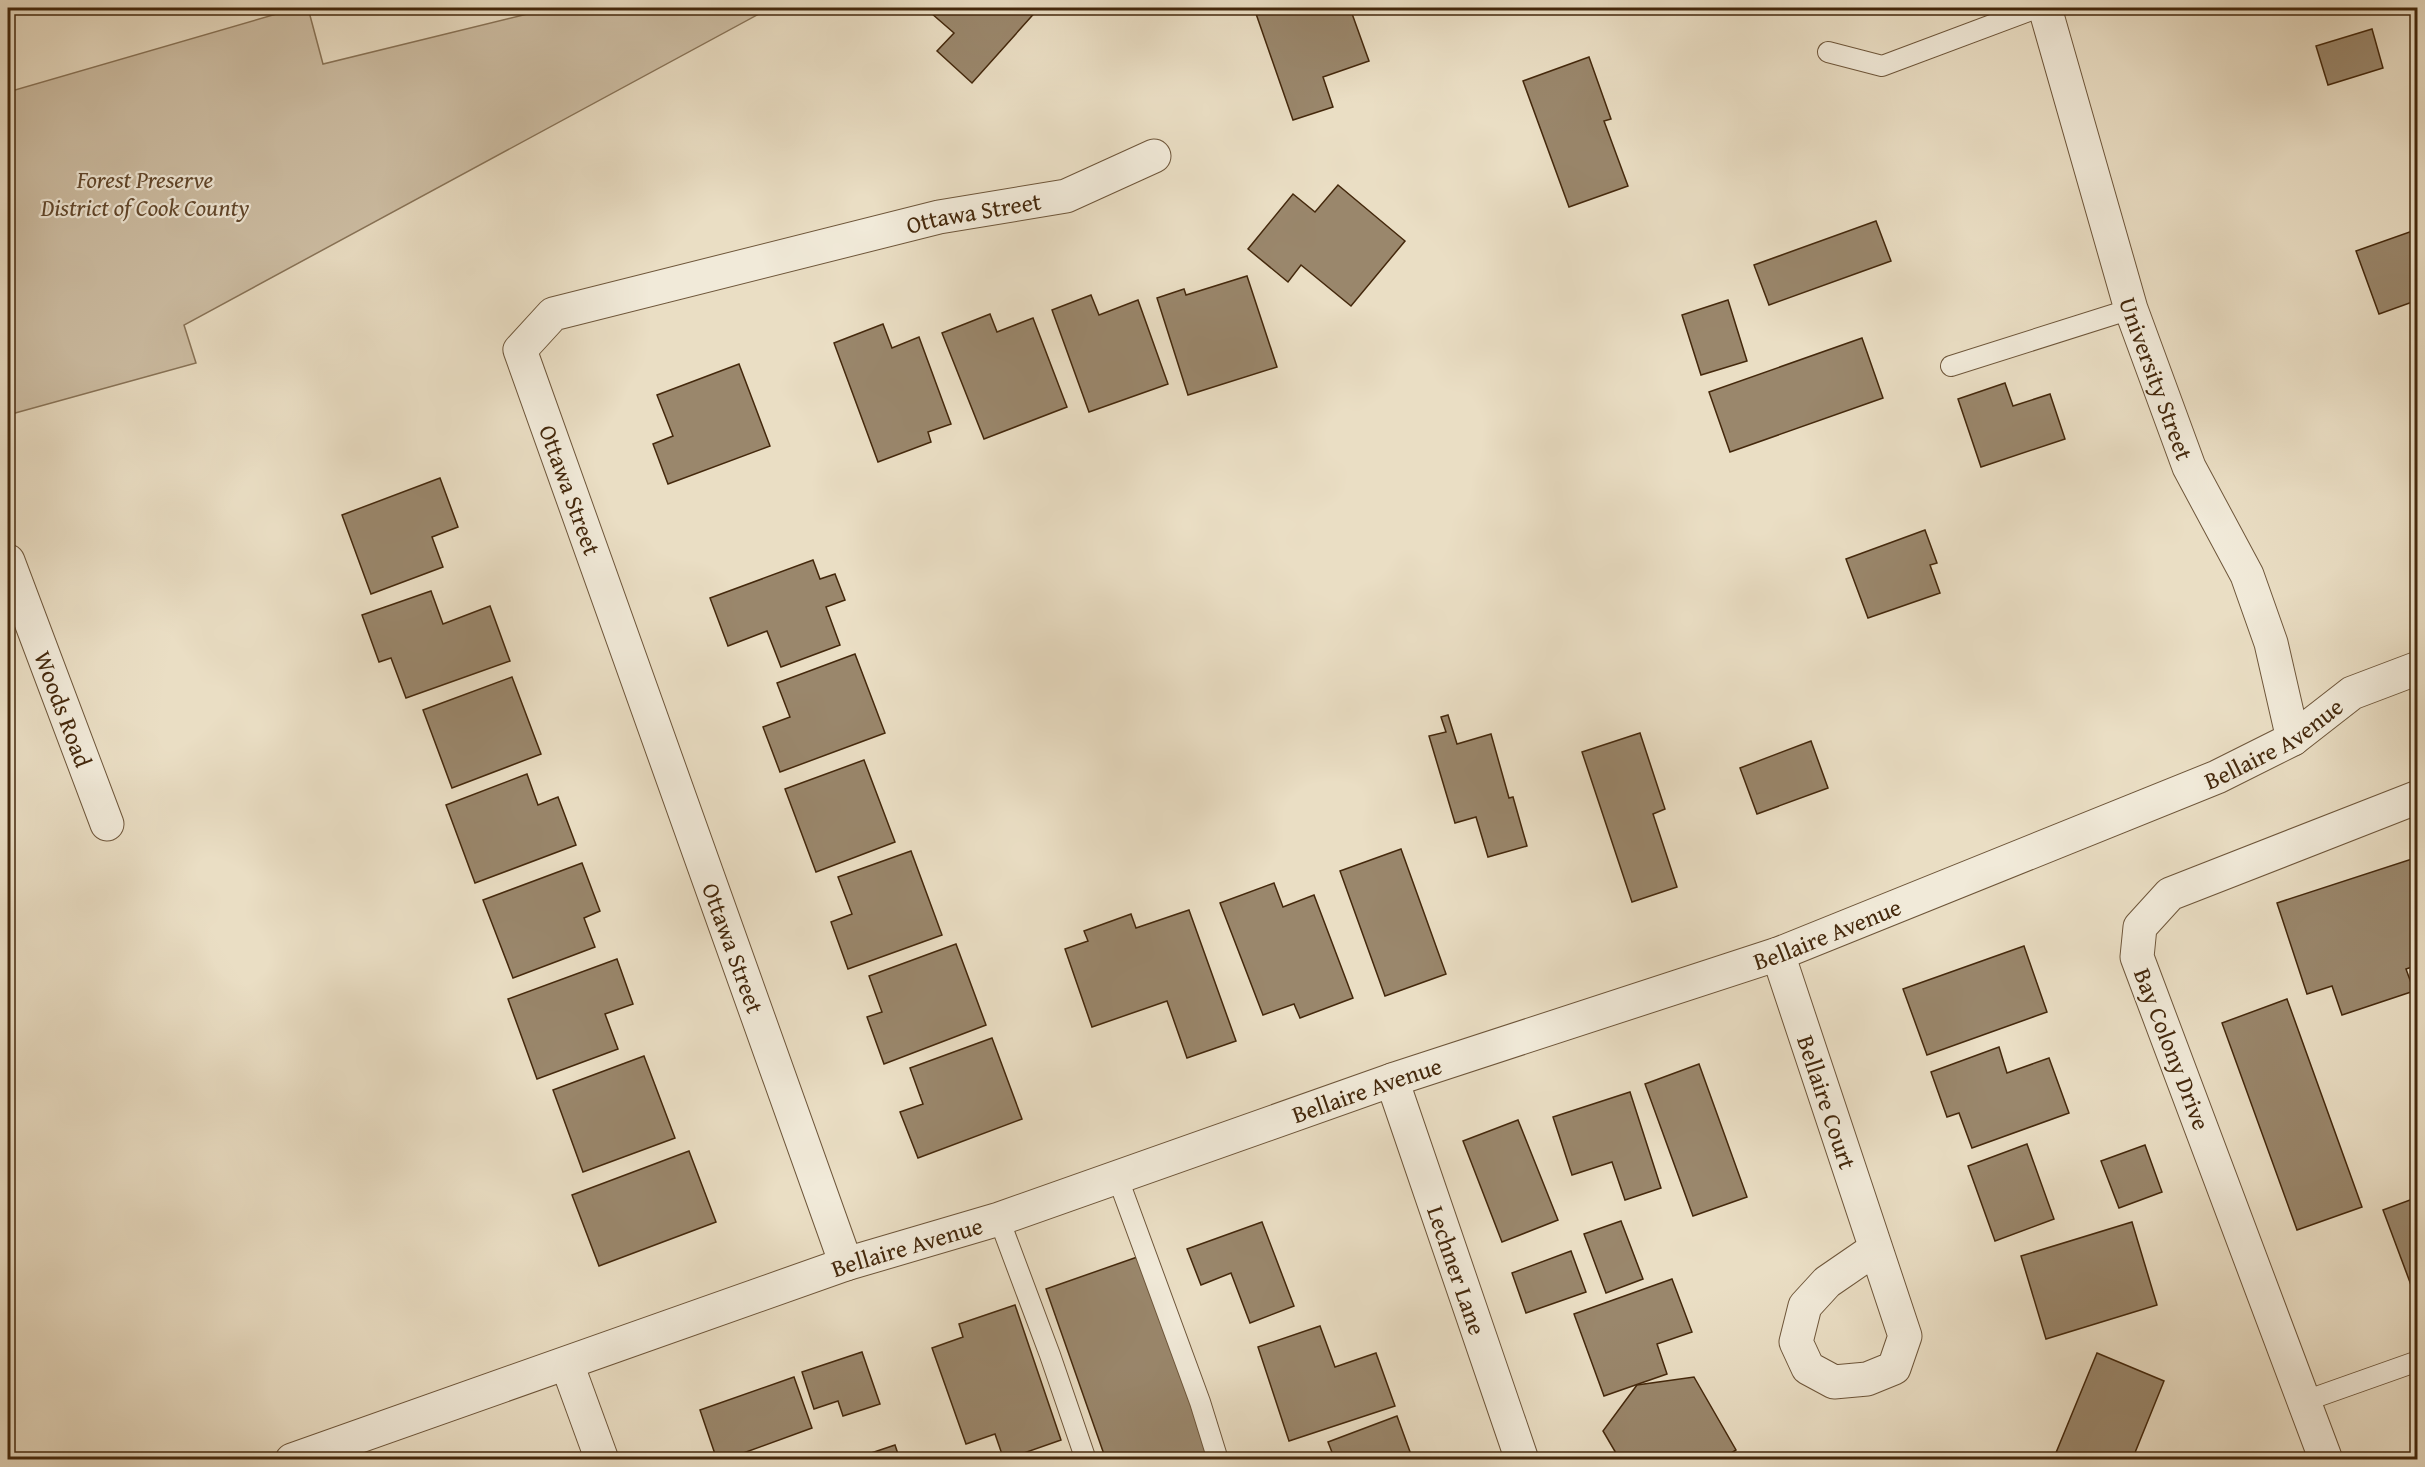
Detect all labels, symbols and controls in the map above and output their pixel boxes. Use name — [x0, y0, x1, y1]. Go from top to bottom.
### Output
park label: Forest Preserve District of Cook County — [40, 162, 249, 225]
street label: Ottawa Street — [902, 183, 1044, 242]
street label: University Street — [2111, 293, 2203, 465]
street label: Ottawa Street — [530, 420, 610, 561]
street label: Woods Road — [26, 646, 102, 772]
street label: Bellaire Avenue — [2199, 689, 2350, 798]
street label: Ottawa Street — [693, 878, 773, 1019]
street label: Bellaire Avenue — [1749, 889, 1906, 978]
street label: Bay Colony Drive — [2125, 963, 2219, 1135]
street label: Bellaire Court — [1789, 1030, 1866, 1174]
street label: Bellaire Avenue — [1287, 1047, 1446, 1132]
street label: Lechner Lane — [1419, 1201, 1495, 1339]
street label: Bellaire Avenue — [826, 1207, 987, 1285]

